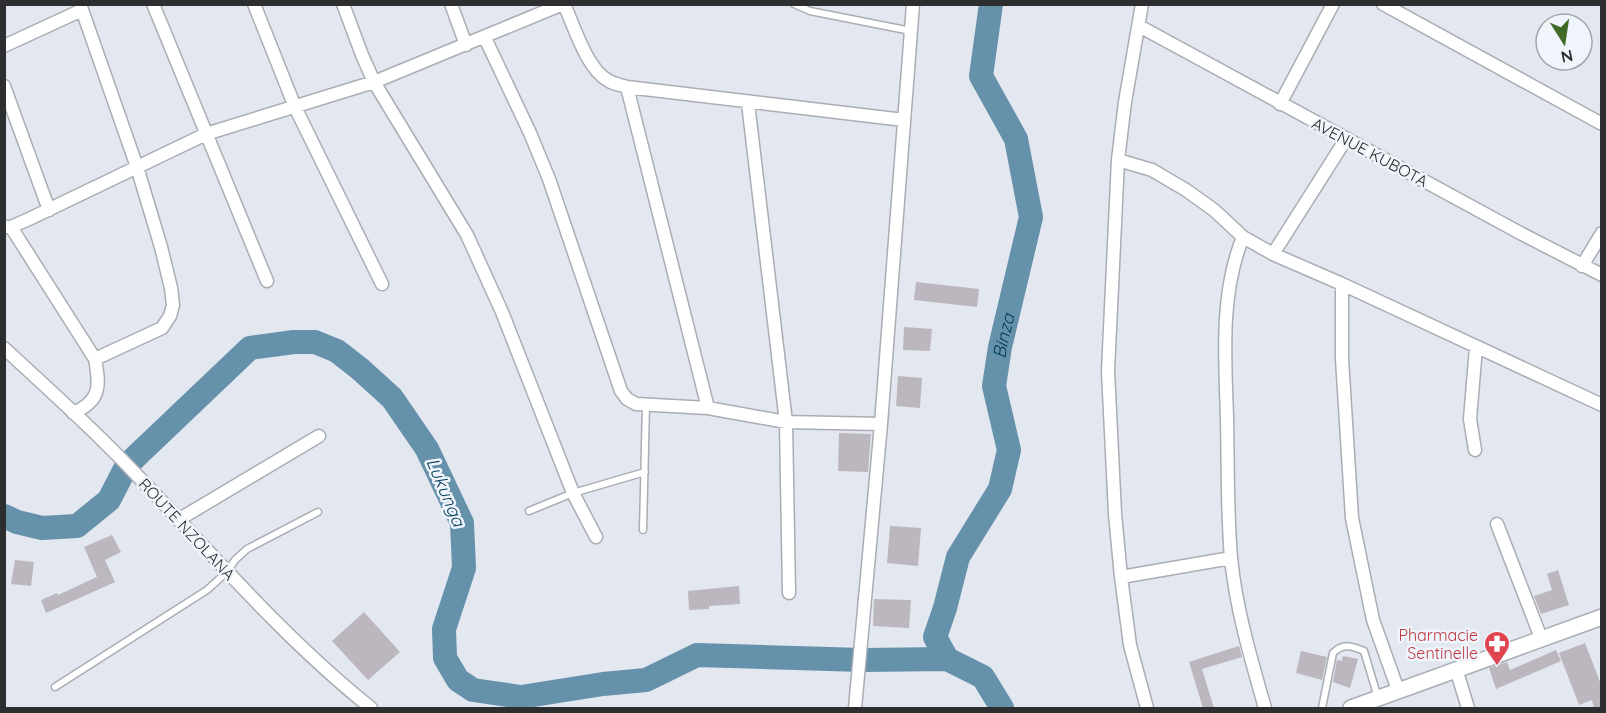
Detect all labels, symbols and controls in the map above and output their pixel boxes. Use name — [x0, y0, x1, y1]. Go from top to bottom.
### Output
north arrow — [1534, 12, 1594, 72]
text: N — [1559, 46, 1575, 68]
street label: AVENUE KUBOTA — [1309, 113, 1431, 191]
water label: Binza — [987, 310, 1019, 360]
water label: Lukunga — [421, 454, 471, 531]
street label: ROUTE NZOLANA — [135, 474, 239, 584]
place label: Pharmacie Sentinelle — [1398, 625, 1478, 663]
pharmacy icon: Pharmacie Sentinelle — [1482, 629, 1512, 667]

